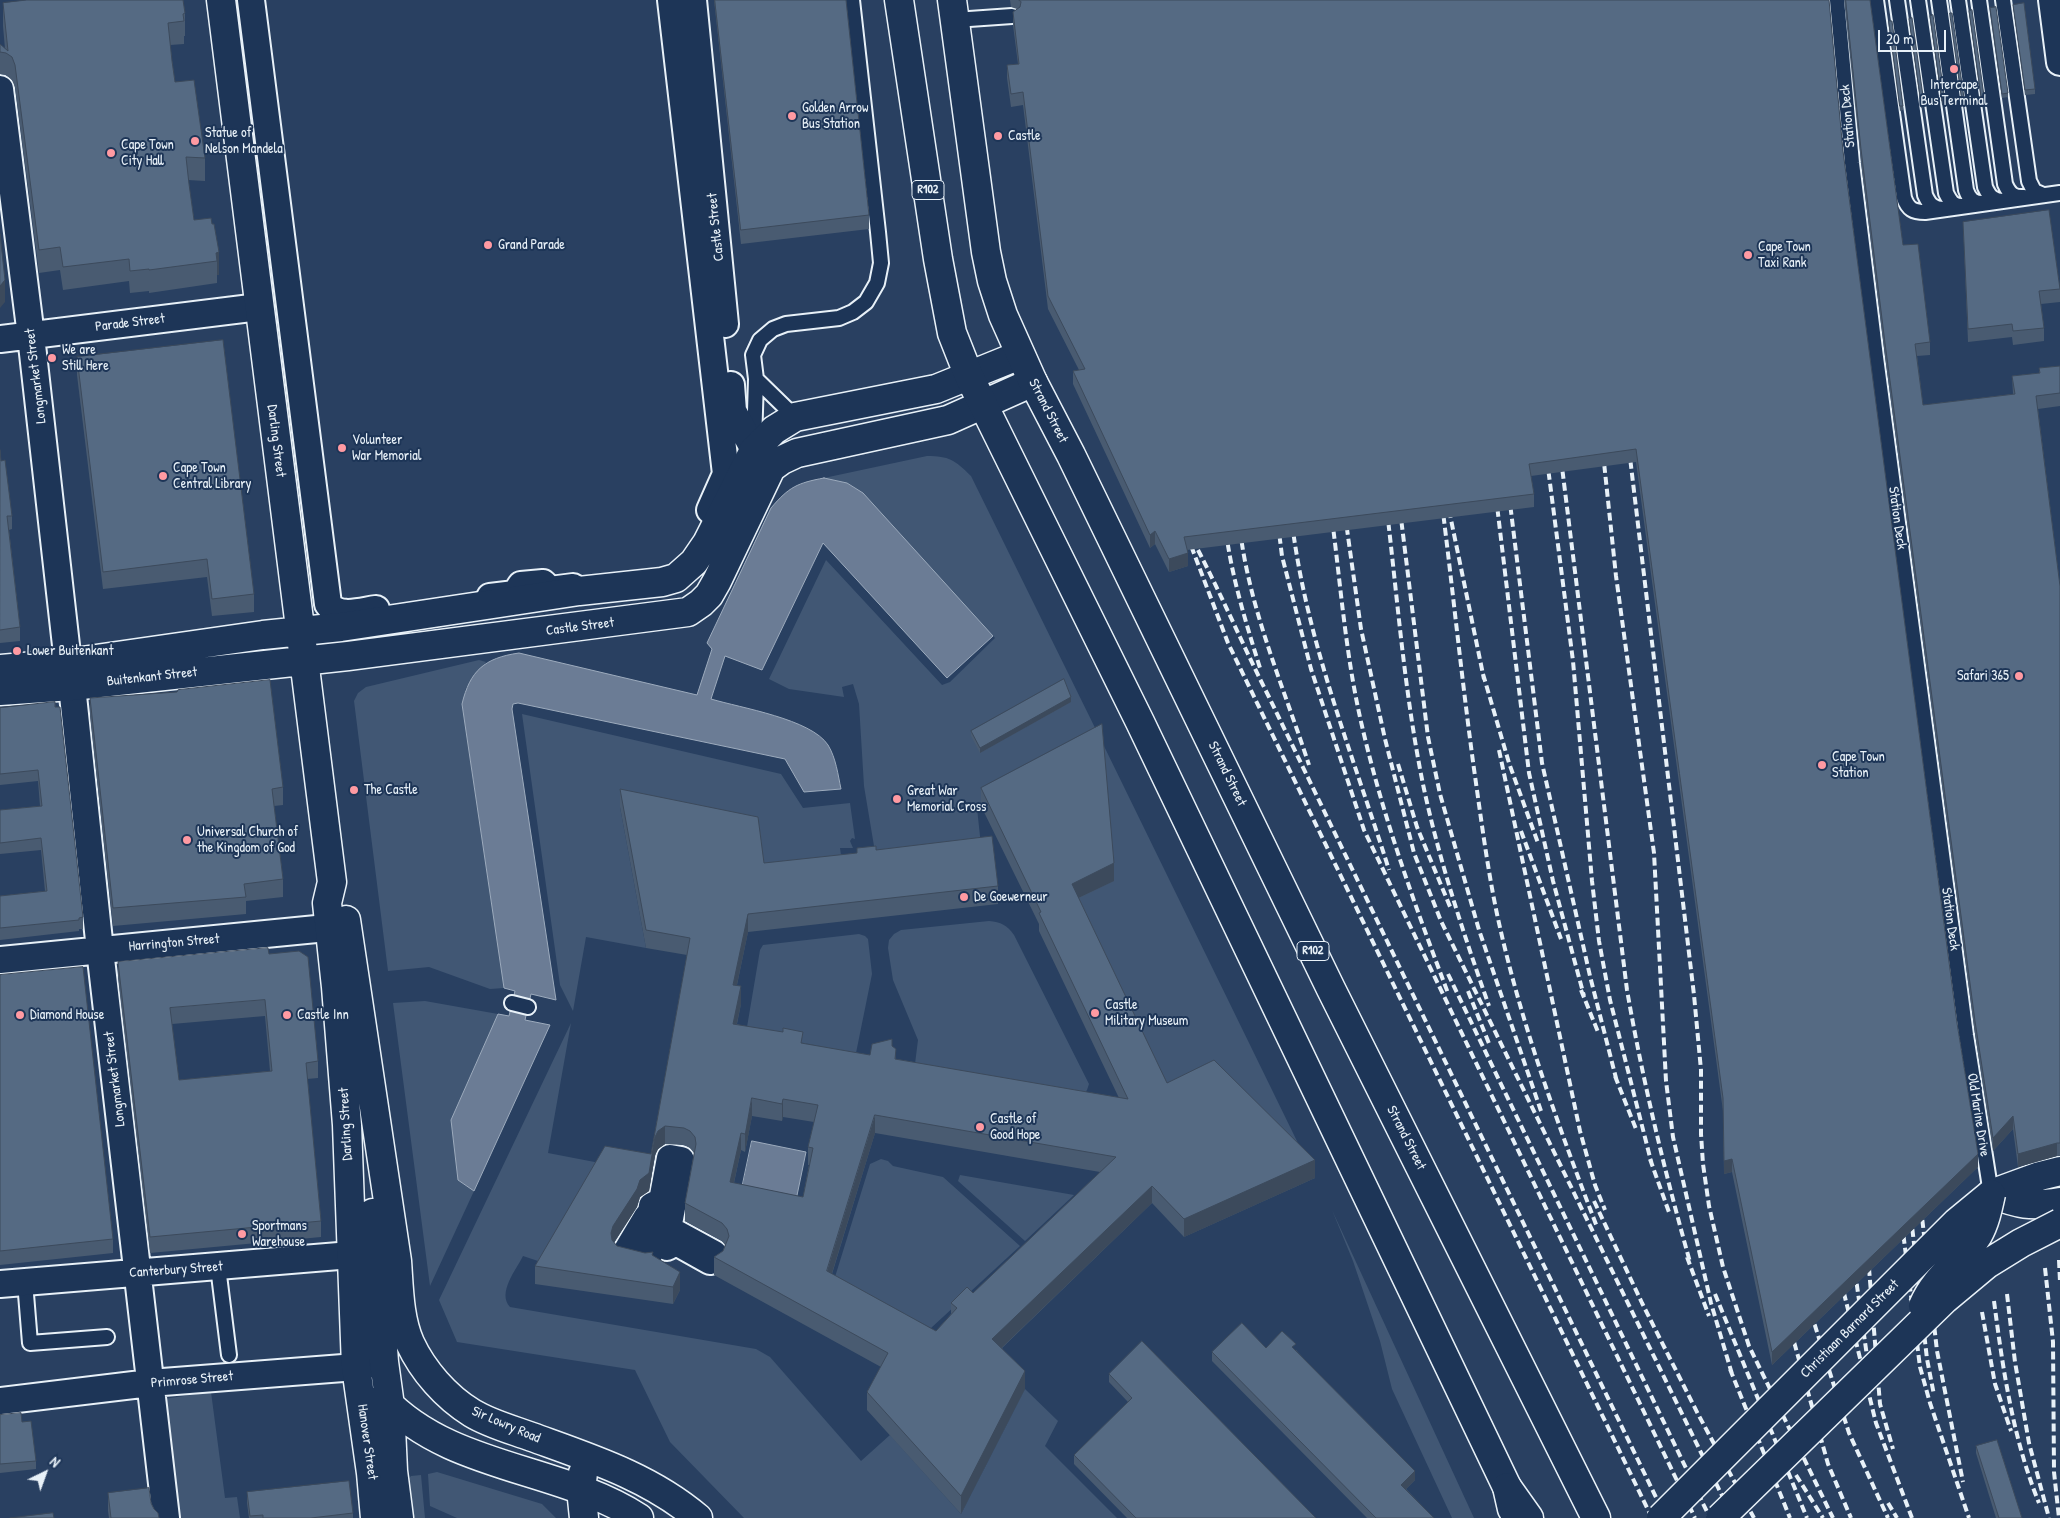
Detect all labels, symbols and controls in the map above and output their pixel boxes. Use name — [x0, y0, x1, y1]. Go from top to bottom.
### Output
scale bar — [1880, 20, 1948, 52]
text: 20 m — [1886, 28, 1913, 49]
marker: Intercape Bus Terminal — [1948, 63, 1960, 75]
place label: Intercape Bus Terminal — [1920, 77, 1988, 110]
street label: Station Deck — [1837, 84, 1859, 148]
place label: Golden Arrow Bus Station — [802, 100, 868, 132]
marker: Golden Arrow Bus Station — [786, 110, 798, 122]
place label: Statue of Nelson Mandela — [205, 125, 283, 158]
place label: Castle — [1008, 128, 1041, 144]
marker: Castle — [992, 130, 1004, 142]
marker: Statue of Nelson Mandela — [189, 135, 201, 147]
place label: Cape Town City Hall — [121, 137, 174, 170]
marker: Cape Town City Hall — [105, 147, 117, 159]
road number: R102 — [912, 180, 944, 200]
street label: Castle Street — [704, 192, 728, 262]
place label: Grand Parade — [498, 237, 565, 253]
marker: Grand Parade — [482, 239, 494, 251]
place label: Cape Town Taxi Rank — [1758, 239, 1811, 272]
marker: Cape Town Taxi Rank — [1742, 249, 1754, 261]
street label: Parade Street — [94, 310, 166, 336]
street label: Longmarket Street — [22, 327, 50, 425]
place label: We are Still Here — [62, 342, 109, 374]
marker: We are Still Here — [46, 352, 58, 364]
street label: Strand Street — [1025, 376, 1071, 446]
street label: Darling Street — [263, 404, 289, 478]
place label: Volunteer War Memorial — [352, 432, 422, 464]
marker: Volunteer War Memorial — [336, 442, 348, 454]
place label: Cape Town Central Library — [173, 460, 252, 492]
marker: Cape Town Central Library — [157, 470, 169, 482]
street label: Station Deck — [1884, 485, 1910, 551]
street label: Castle Street — [545, 614, 615, 640]
place label: Lower Buitenkant — [27, 643, 114, 659]
marker: Lower Buitenkant — [11, 645, 23, 657]
street label: Buitenkant Street — [106, 664, 198, 690]
place label: Safari 365 — [1957, 668, 2009, 684]
marker: Safari 365 — [2013, 670, 2025, 682]
street label: Strand Street — [1204, 739, 1250, 809]
place label: Cape Town Station — [1832, 749, 1885, 782]
marker: Cape Town Station — [1816, 759, 1828, 771]
place label: The Castle — [364, 782, 418, 798]
place label: Great War Memorial Cross — [907, 783, 987, 816]
marker: The Castle — [348, 784, 360, 796]
marker: Great War Memorial Cross — [891, 793, 903, 805]
place label: Universal Church of the Kingdom of God — [197, 824, 298, 856]
marker: Universal Church of the Kingdom of God — [181, 834, 193, 846]
street label: Station Deck — [1937, 886, 1963, 952]
place label: De Goewerneur — [974, 889, 1048, 905]
marker: De Goewerneur — [958, 891, 970, 903]
street label: Harrington Street — [128, 931, 220, 955]
road number: R102 — [1297, 941, 1329, 960]
place label: Castle Military Museum — [1105, 997, 1188, 1030]
place label: Diamond House — [30, 1007, 104, 1023]
place label: Castle Inn — [297, 1007, 349, 1023]
marker: Castle Military Museum — [1089, 1007, 1101, 1019]
marker: Diamond House — [14, 1009, 26, 1021]
marker: Castle Inn — [281, 1009, 293, 1021]
street label: Longmarket Street — [101, 1030, 129, 1128]
street label: Old Marine Drive — [1963, 1072, 1993, 1158]
street label: Darling Street — [336, 1087, 356, 1161]
street label: Strand Street — [1383, 1103, 1429, 1173]
place label: Castle of Good Hope — [990, 1111, 1040, 1144]
marker: Castle of Good Hope — [974, 1121, 986, 1133]
place label: Sportmans Warehouse — [252, 1218, 307, 1250]
marker: Sportmans Warehouse — [236, 1228, 248, 1240]
street label: Canterbury Street — [129, 1258, 223, 1282]
street label: Christiaan Barnard Street — [1797, 1276, 1903, 1382]
street label: Primrose Street — [150, 1368, 234, 1392]
street label: Hanover Street — [353, 1403, 381, 1481]
street label: Sir Lowry Road — [469, 1403, 543, 1447]
north arrow — [20, 1448, 70, 1498]
text: N — [46, 1452, 64, 1471]

